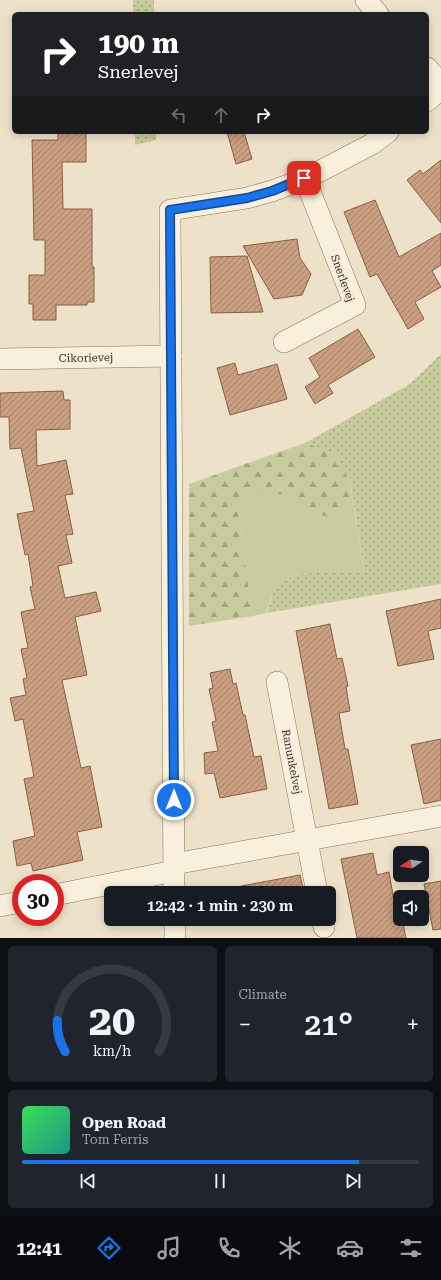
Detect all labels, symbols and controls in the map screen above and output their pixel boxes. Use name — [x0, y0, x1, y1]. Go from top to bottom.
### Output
text: 190 m — [98, 27, 179, 60]
icon: right — [32, 28, 84, 80]
text: Snerlevej — [98, 61, 179, 82]
icon: left — [168, 104, 190, 126]
icon: ahead — [210, 104, 232, 126]
icon: right — [252, 104, 274, 126]
pin — [287, 161, 321, 195]
icon: arrive — [293, 167, 315, 189]
street label: Snerlevej — [328, 253, 357, 304]
street label: Cikorievej — [59, 351, 113, 365]
street label: Ranunkelvej — [279, 728, 304, 795]
position arrow — [153, 779, 195, 821]
north arrow — [393, 846, 429, 882]
map controls — [393, 846, 429, 926]
speed limit sign: 30 — [12, 874, 64, 926]
button: sound — [393, 890, 429, 926]
text: 12:42 · 1 min · 230 m — [147, 897, 293, 915]
text: Climate — [239, 987, 287, 1002]
text: 20 — [89, 996, 136, 1045]
text: 21° — [305, 1007, 353, 1042]
text: − — [239, 1012, 251, 1037]
text: + — [407, 1012, 419, 1037]
text: km/h — [93, 1043, 131, 1059]
text: Open Road — [82, 1114, 166, 1132]
text: Tom Ferris — [82, 1132, 148, 1147]
icon: previous — [77, 1170, 99, 1192]
icon: pause — [209, 1170, 231, 1192]
icon: next — [342, 1170, 364, 1192]
icon: directions — [95, 1234, 123, 1262]
icon: music — [155, 1234, 183, 1262]
icon: phone — [215, 1234, 243, 1262]
icon: climate — [276, 1234, 304, 1262]
icon: car — [336, 1234, 364, 1262]
icon: filters — [397, 1234, 425, 1262]
text: 12:41 — [16, 1238, 62, 1259]

